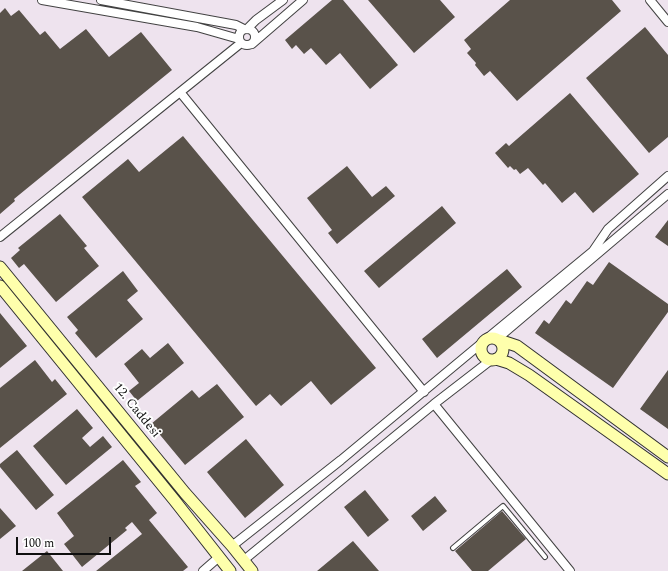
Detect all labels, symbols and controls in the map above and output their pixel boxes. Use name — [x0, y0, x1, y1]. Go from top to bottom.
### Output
street label: 12. Caddesi — [109, 381, 163, 441]
scale bar — [18, 529, 113, 555]
text: 100 m — [23, 534, 54, 553]

